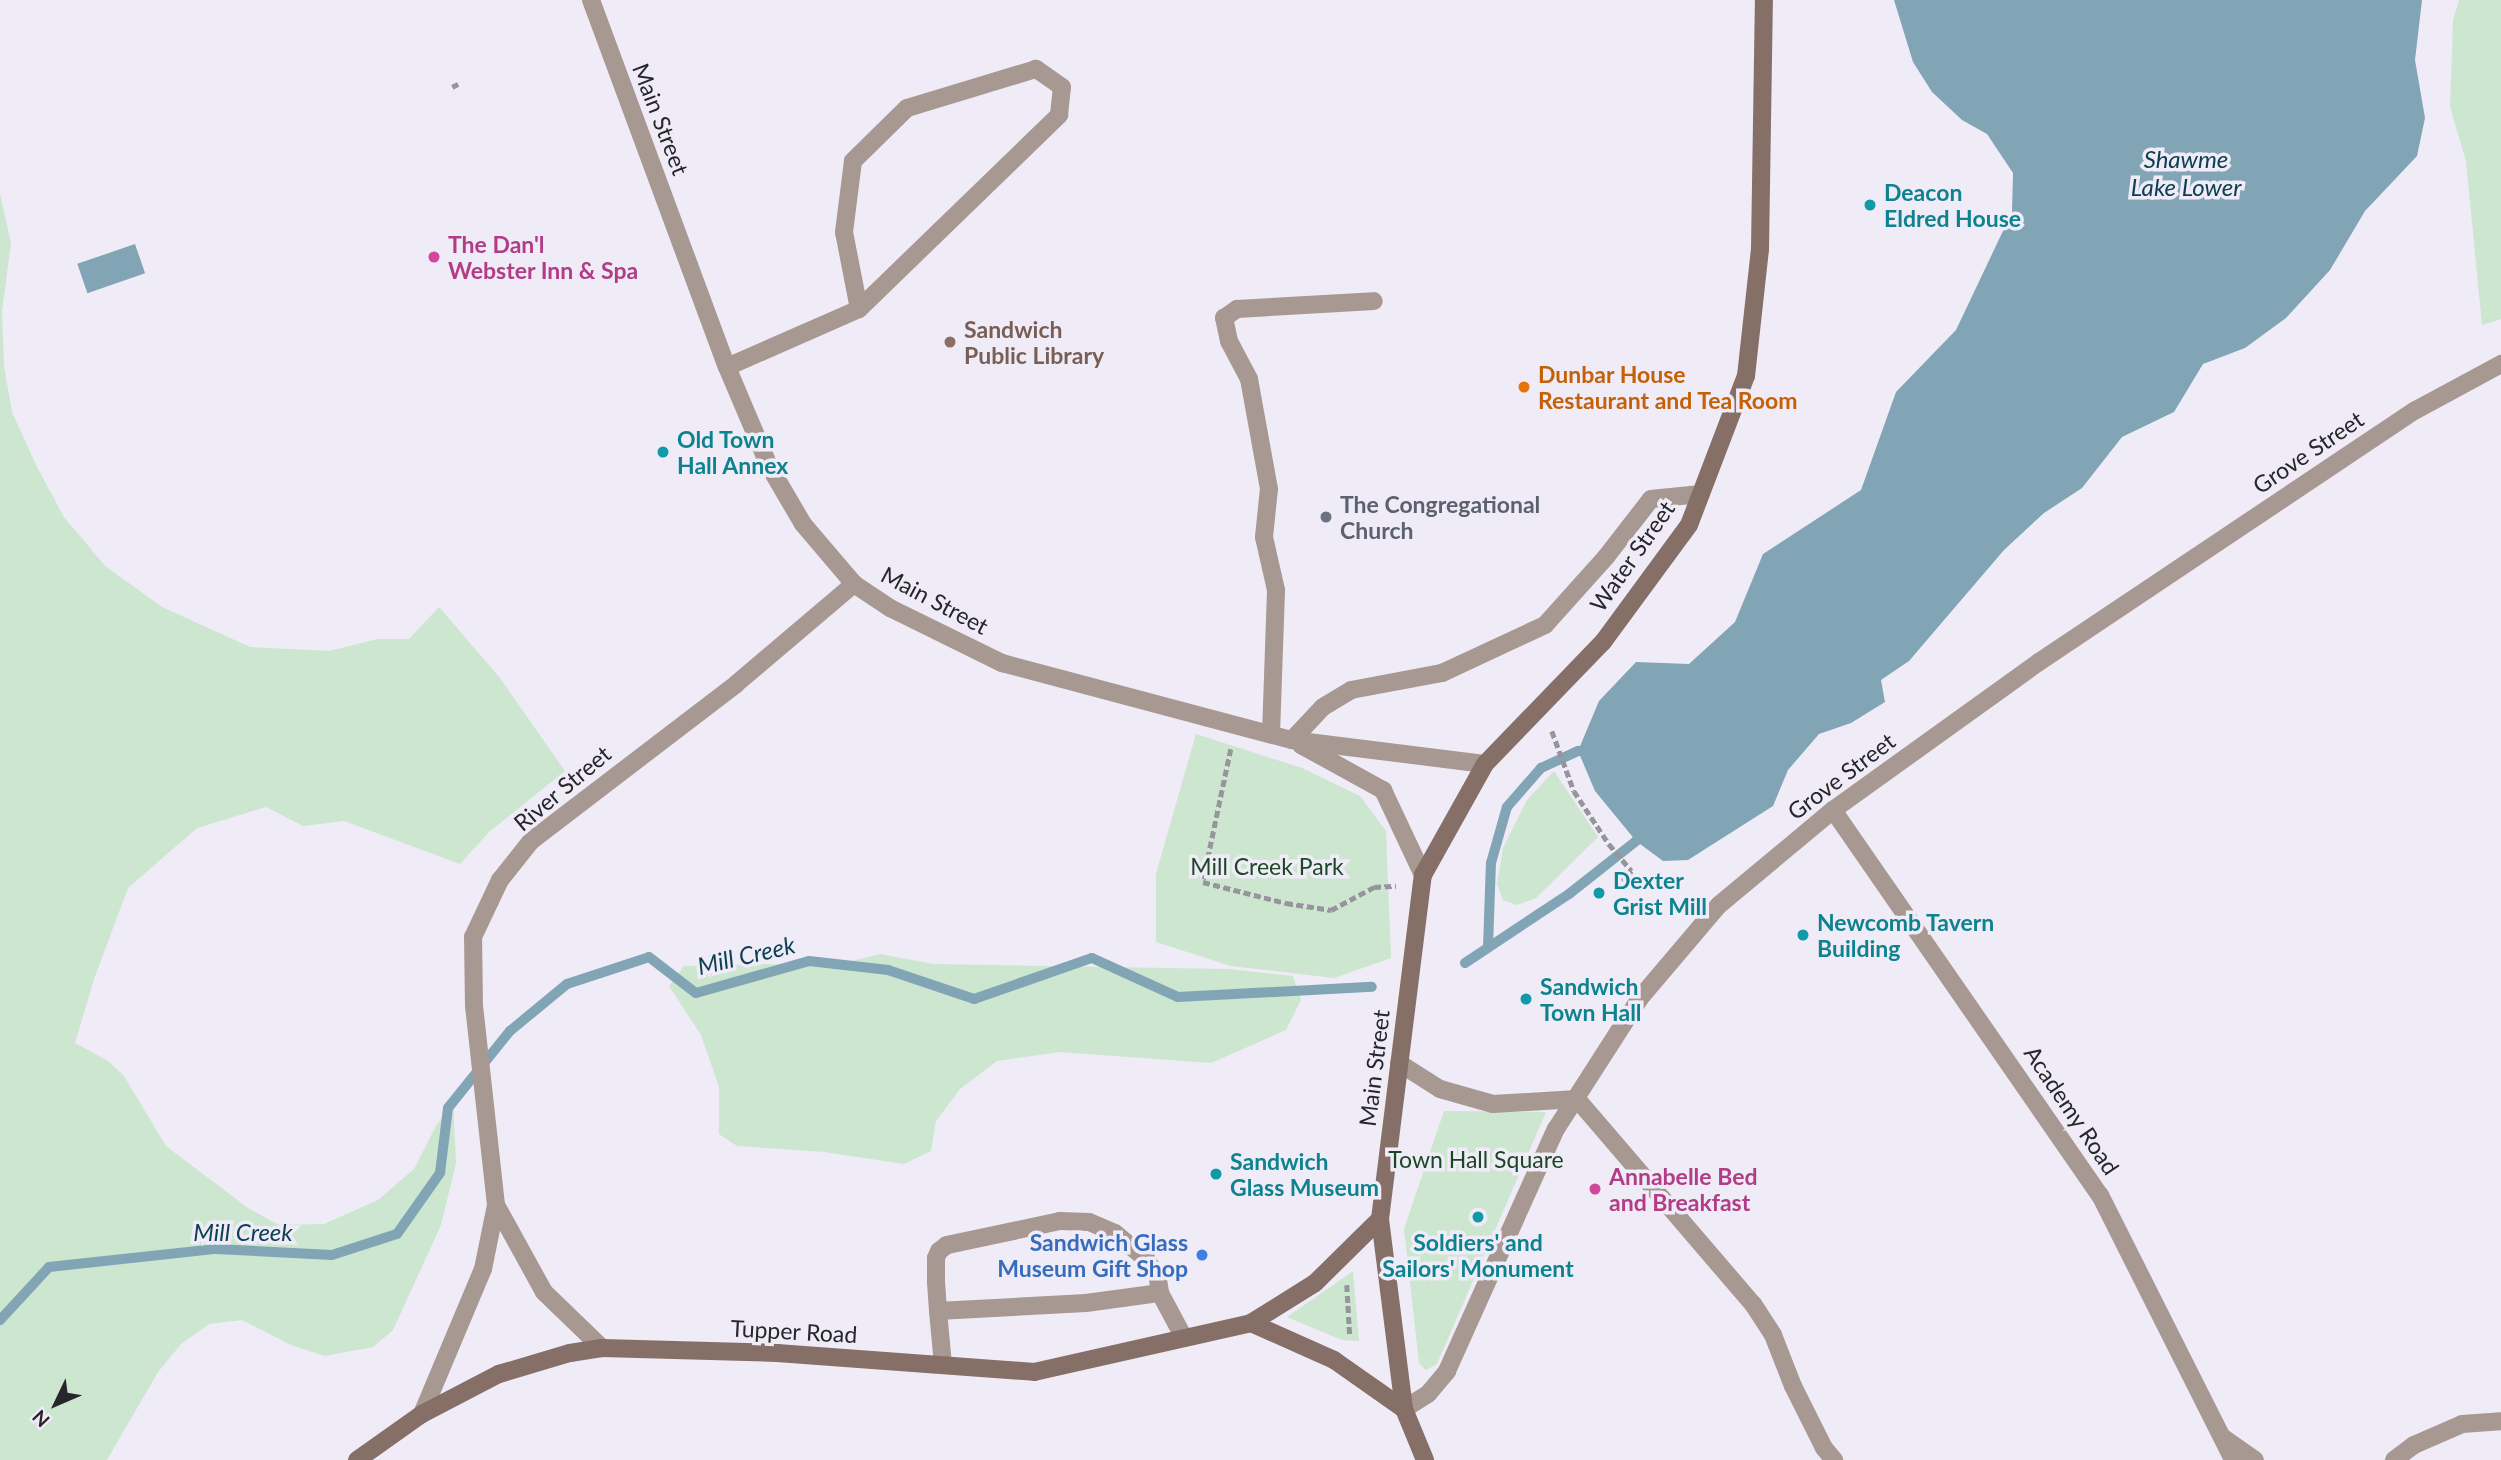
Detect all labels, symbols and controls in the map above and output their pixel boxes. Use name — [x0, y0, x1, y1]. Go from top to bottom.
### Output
street label: Main Street — [627, 59, 695, 179]
water label: Shawme Lake Lower — [2131, 145, 2241, 201]
place label: Deacon Eldred House — [1884, 178, 2021, 232]
marker: Deacon Eldred House — [1862, 197, 1878, 213]
place label: The Dan'l Webster Inn & Spa — [448, 230, 639, 284]
marker: The Dan'l Webster Inn & Spa — [426, 249, 442, 265]
place label: Sandwich Public Library — [964, 315, 1104, 369]
marker: Sandwich Public Library — [942, 334, 958, 350]
place label: Dunbar House Restaurant and Tea Room — [1538, 360, 1798, 414]
marker: Dunbar House Restaurant and Tea Room — [1516, 379, 1532, 395]
street label: Grove Street — [2247, 405, 2369, 499]
place label: Old Town Hall Annex — [677, 425, 789, 479]
marker: Old Town Hall Annex — [655, 444, 671, 460]
place label: The Congregational Church — [1340, 490, 1540, 544]
street label: Water Street — [1584, 495, 1680, 617]
marker: The Congregational Church — [1318, 509, 1334, 525]
street label: Main Street — [877, 560, 993, 640]
street label: Grove Street — [1782, 727, 1900, 825]
street label: River Street — [508, 739, 616, 837]
park label: Mill Creek Park — [1190, 852, 1344, 880]
place label: Dexter Grist Mill — [1613, 866, 1707, 920]
marker: Dexter Grist Mill — [1591, 885, 1607, 901]
place label: Newcomb Tavern Building — [1817, 908, 1995, 962]
marker: Newcomb Tavern Building — [1795, 927, 1811, 943]
water label: Mill Creek — [694, 930, 798, 980]
place label: Sandwich Town Hall — [1540, 972, 1642, 1026]
marker: Sandwich Town Hall — [1518, 991, 1534, 1007]
street label: Main Street — [1353, 1008, 1395, 1128]
street label: Academy Road — [2019, 1040, 2125, 1180]
park label: Town Hall Square — [1388, 1145, 1564, 1173]
place label: Sandwich Glass Museum — [1230, 1147, 1379, 1201]
place label: Annabelle Bed and Breakfast — [1609, 1162, 1758, 1216]
marker: Sandwich Glass Museum — [1208, 1166, 1224, 1182]
marker: Annabelle Bed and Breakfast — [1587, 1181, 1603, 1197]
marker: Soldiers' and Sailors' Monument — [1470, 1209, 1486, 1225]
water label: Mill Creek — [193, 1218, 293, 1246]
place label: Sandwich Glass Museum Gift Shop — [997, 1228, 1188, 1282]
place label: Soldiers' and Sailors' Monument — [1382, 1228, 1574, 1282]
marker: Sandwich Glass Museum Gift Shop — [1194, 1247, 1210, 1263]
street label: Tupper Road — [730, 1314, 858, 1348]
north arrow — [21, 1369, 91, 1439]
text: N — [27, 1406, 54, 1432]

